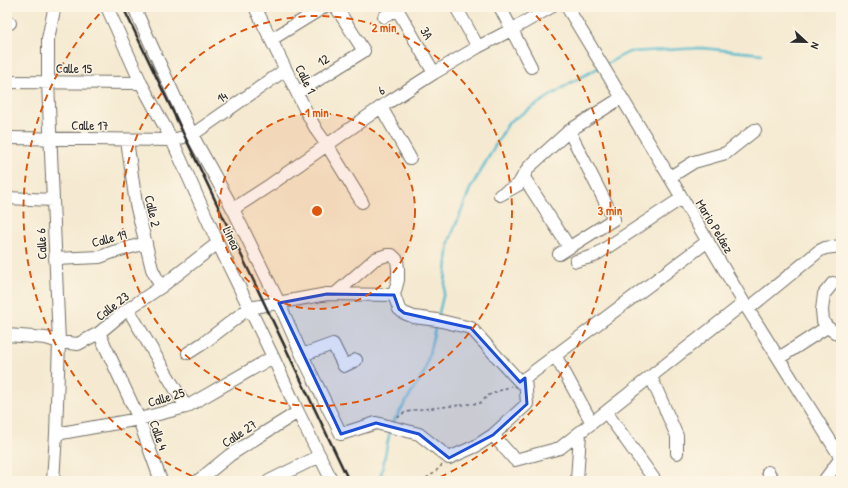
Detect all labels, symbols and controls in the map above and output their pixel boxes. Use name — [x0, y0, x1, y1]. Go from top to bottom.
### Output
text: 2 min — [372, 19, 397, 36]
north arrow — [786, 22, 826, 62]
street label: 3A — [416, 23, 438, 43]
text: N — [808, 40, 823, 51]
street label: 12 — [314, 50, 332, 70]
street label: Calle 15 — [56, 59, 93, 77]
street label: Calle 1 — [291, 61, 321, 97]
street label: 6 — [374, 81, 388, 99]
street label: 14 — [213, 87, 231, 107]
text: 1 min — [305, 104, 329, 121]
street label: Calle 17 — [71, 116, 109, 134]
street label: Calle 2 — [141, 193, 165, 229]
street label: Mario Peláez — [692, 196, 738, 257]
text: 3 min — [598, 202, 623, 219]
centre of rings — [310, 204, 324, 218]
street label: Línea — [219, 223, 245, 253]
street label: Calle 19 — [90, 225, 129, 251]
street label: Calle 6 — [31, 228, 51, 260]
street label: Calle 23 — [92, 287, 133, 325]
street label: Calle 25 — [145, 383, 187, 411]
street label: Calle 27 — [218, 415, 260, 451]
street label: Calle 4 — [145, 417, 173, 453]

